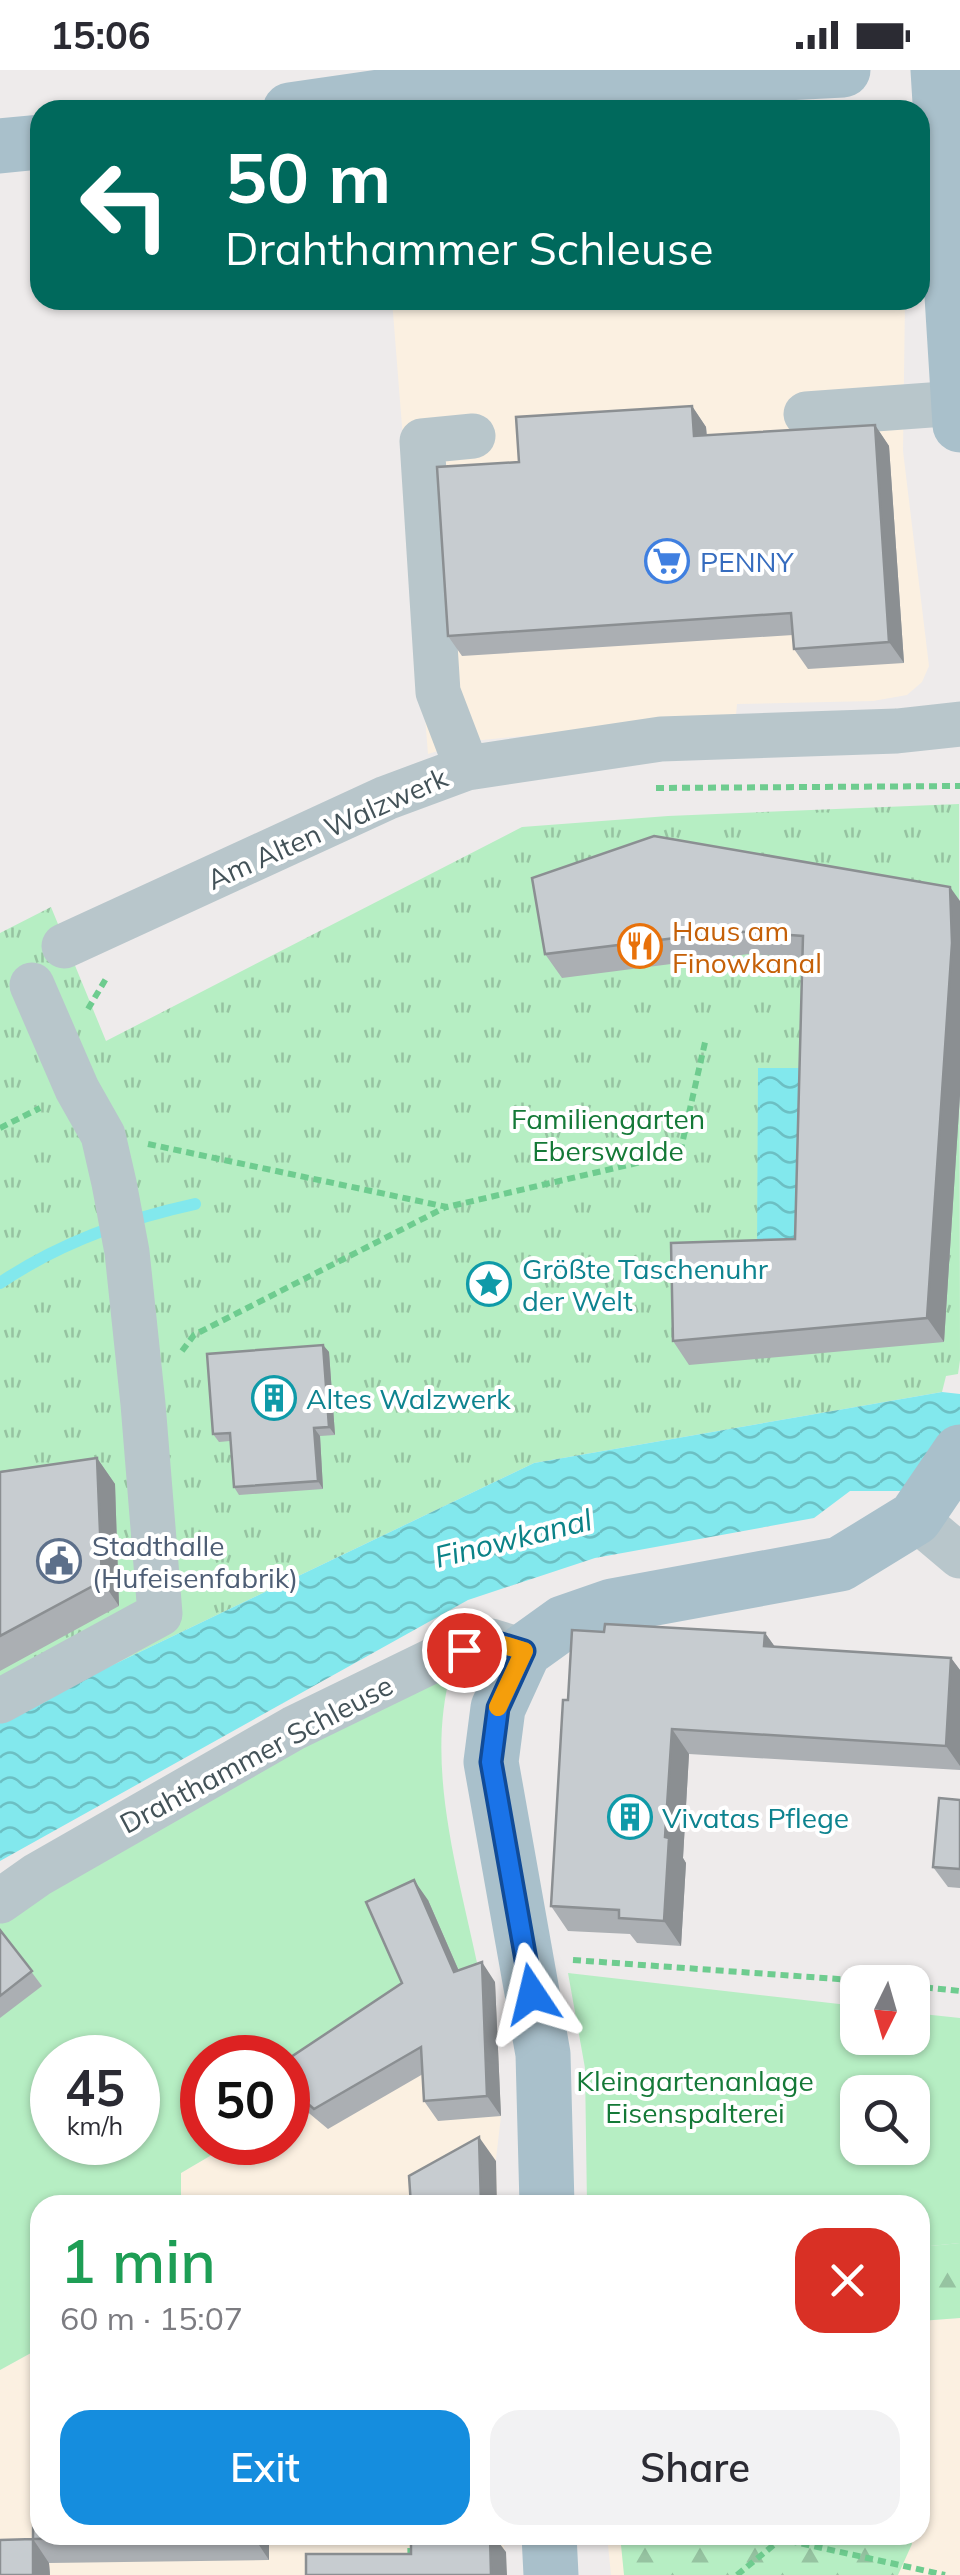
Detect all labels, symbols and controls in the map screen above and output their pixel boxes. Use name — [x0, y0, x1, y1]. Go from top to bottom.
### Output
text: 15:06 — [50, 11, 151, 59]
text: 50 m — [225, 133, 391, 221]
icon: left — [60, 140, 190, 270]
text: Drahthammer Schleuse — [225, 220, 713, 276]
supermarket icon: PENNY — [644, 538, 690, 584]
place label: PENNY — [700, 544, 795, 579]
street label: Am Alten Walzwerk — [201, 759, 453, 897]
place label: Haus am Finowkanal — [672, 913, 822, 980]
restaurant icon: Haus am Finowkanal — [617, 923, 663, 969]
park label: Familiengarten Eberswalde — [511, 1101, 705, 1168]
place label: Größte Taschenuhr der Welt — [522, 1251, 769, 1318]
place icon: Größte Taschenuhr der Welt — [466, 1261, 512, 1307]
building icon: Altes Walzwerk — [251, 1375, 297, 1421]
place label: Altes Walzwerk — [306, 1381, 511, 1416]
water label: Finowkanal — [430, 1500, 596, 1576]
place label: Stadthalle (Hufeisenfabrik) — [92, 1528, 298, 1595]
public building icon: Stadthalle (Hufeisenfabrik) — [36, 1538, 82, 1584]
pin — [422, 1608, 507, 1693]
icon: arrive — [437, 1623, 492, 1678]
street label: Drahthammer Schleuse — [114, 1667, 398, 1841]
building icon: Vivatas Pflege — [607, 1794, 653, 1840]
place label: Vivatas Pflege — [662, 1800, 849, 1835]
position arrow — [480, 1942, 584, 2046]
north arrow — [840, 1965, 930, 2055]
map controls — [840, 1965, 930, 2165]
speed limit sign: 50 — [180, 2035, 310, 2165]
text: 45 — [65, 2056, 125, 2119]
park label: Kleingartenanlage Eisenspalterei — [576, 2063, 814, 2130]
button: search — [840, 2075, 930, 2165]
text: km/h — [67, 2110, 123, 2141]
text: 1 min — [60, 2223, 216, 2298]
button: close — [795, 2228, 900, 2333]
text: 60 m · 15:07 — [60, 2298, 243, 2338]
button: Exit — [60, 2410, 470, 2525]
button: Share — [490, 2410, 900, 2525]

